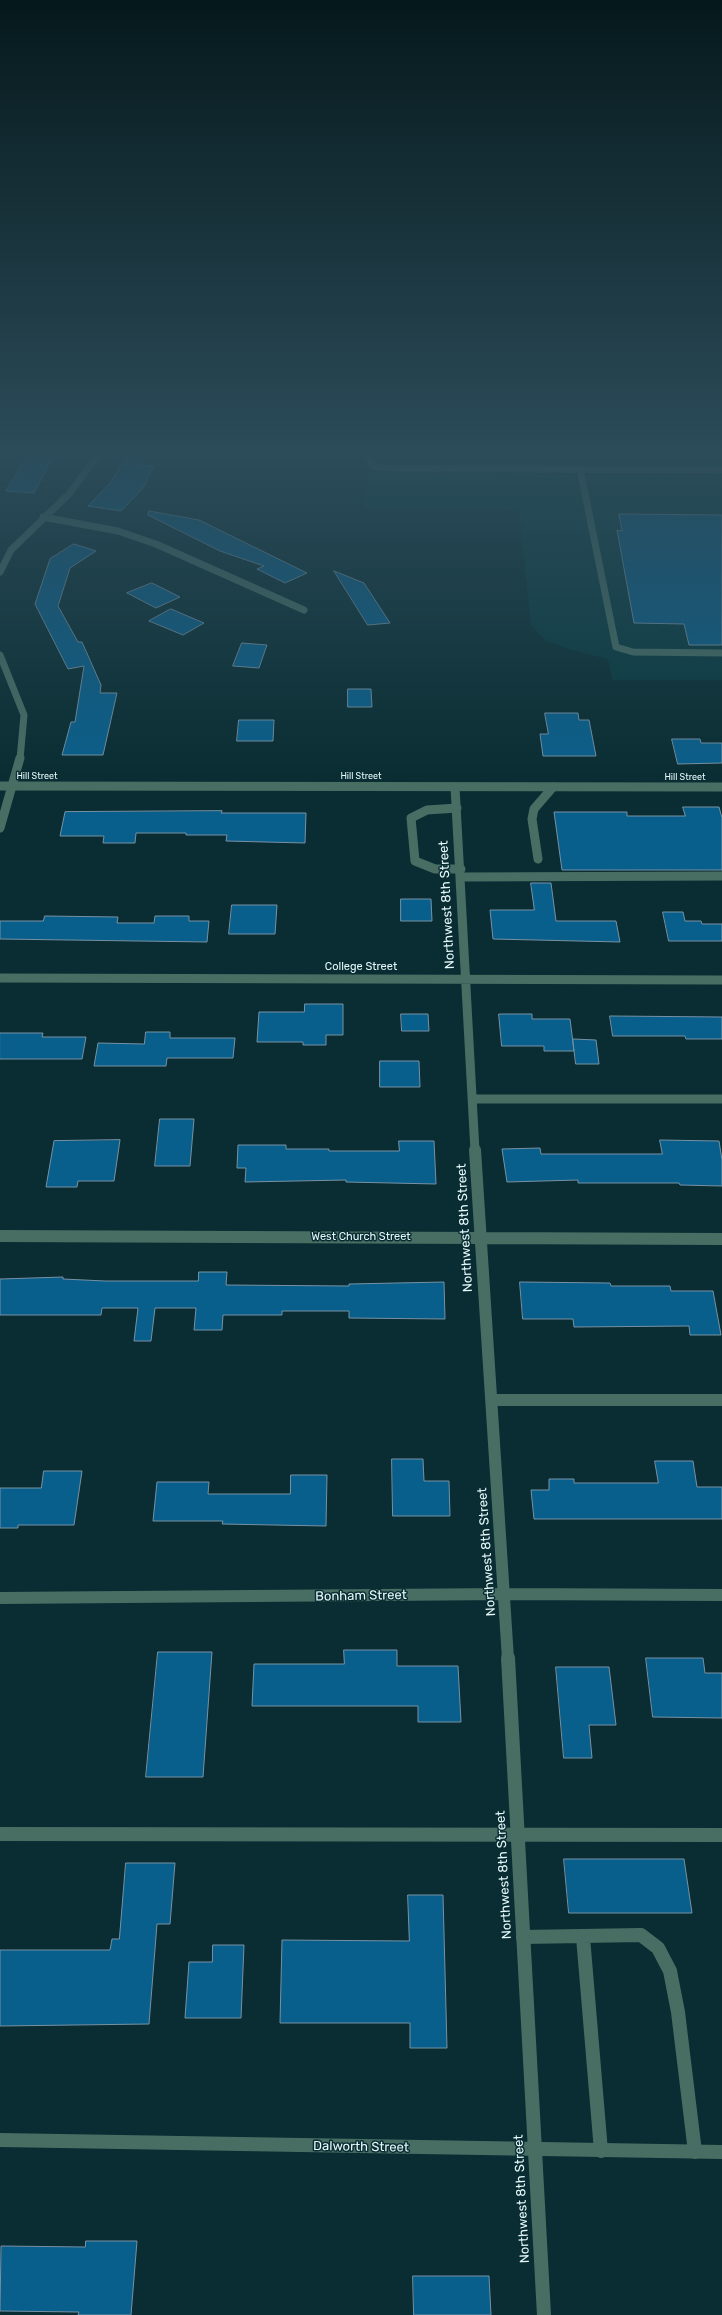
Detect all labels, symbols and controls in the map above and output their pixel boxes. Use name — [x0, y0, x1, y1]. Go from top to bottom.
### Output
street label: Hill Street — [16, 771, 58, 781]
street label: Hill Street — [340, 771, 382, 781]
street label: Hill Street — [664, 772, 706, 782]
street label: Northwest 8th Street — [436, 840, 458, 970]
street label: College Street — [325, 960, 397, 974]
street label: Northwest 8th Street — [454, 1163, 476, 1293]
street label: West Church Street — [311, 1230, 411, 1244]
street label: Northwest 8th Street — [475, 1487, 499, 1617]
street label: Bonham Street — [315, 1587, 407, 1605]
street label: Northwest 8th Street — [493, 1810, 515, 1940]
street label: Northwest 8th Street — [511, 2134, 533, 2264]
street label: Dalworth Street — [313, 2138, 409, 2156]

